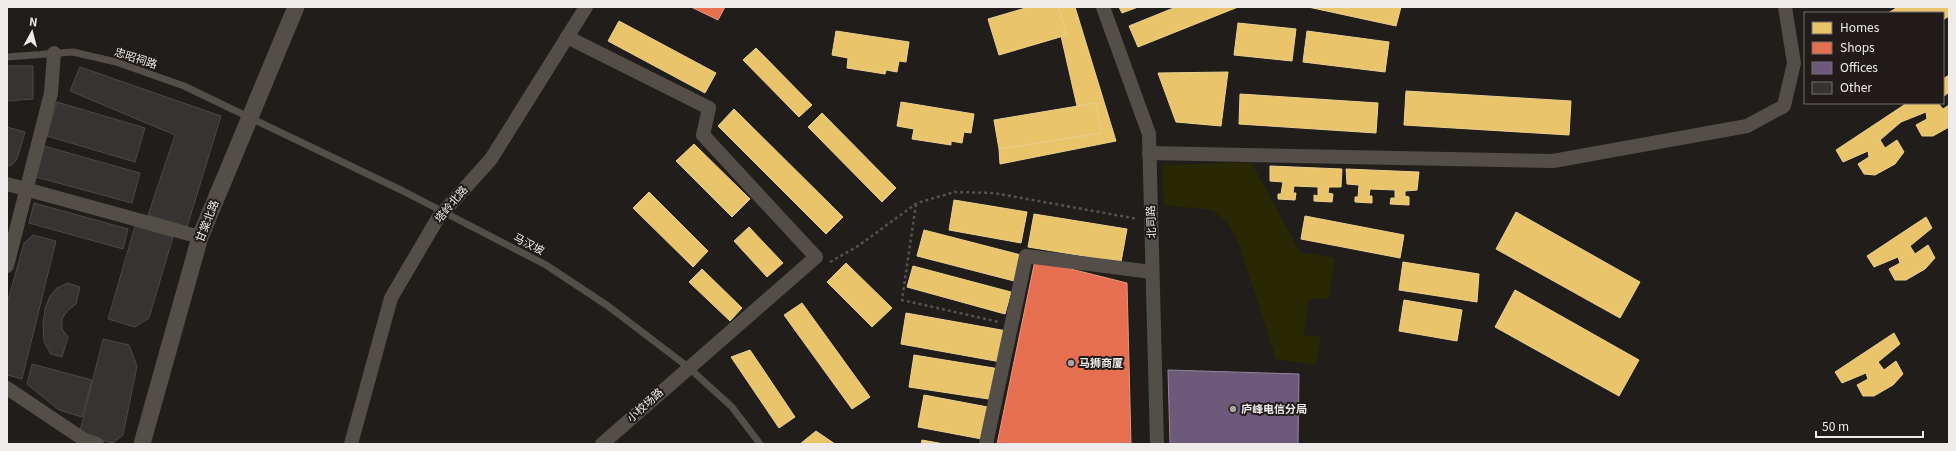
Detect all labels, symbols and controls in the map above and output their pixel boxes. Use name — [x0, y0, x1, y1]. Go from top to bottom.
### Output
north arrow — [12, 12, 52, 52]
legend — [1804, 12, 1944, 104]
text: N — [28, 13, 38, 30]
text: Homes — [1840, 18, 1880, 35]
text: Shops — [1840, 38, 1875, 55]
street label: 忠昭祠路 — [113, 43, 160, 71]
text: Offices — [1840, 58, 1878, 75]
text: Other — [1840, 78, 1872, 95]
street label: 塔岭北路 — [430, 181, 471, 225]
street label: 甘棠北路 — [191, 197, 221, 244]
street label: 北司路 — [1141, 205, 1159, 239]
street label: 马汉坡 — [511, 228, 548, 258]
place label: 马狮商厦 — [1079, 354, 1123, 370]
marker: 马狮商厦 — [1066, 358, 1076, 368]
street label: 小校场路 — [623, 384, 666, 425]
place label: 庐峰电信分局 — [1241, 400, 1307, 416]
marker: 庐峰电信分局 — [1228, 404, 1238, 414]
scale bar — [1816, 413, 1923, 439]
text: 50 m — [1822, 417, 1849, 434]

